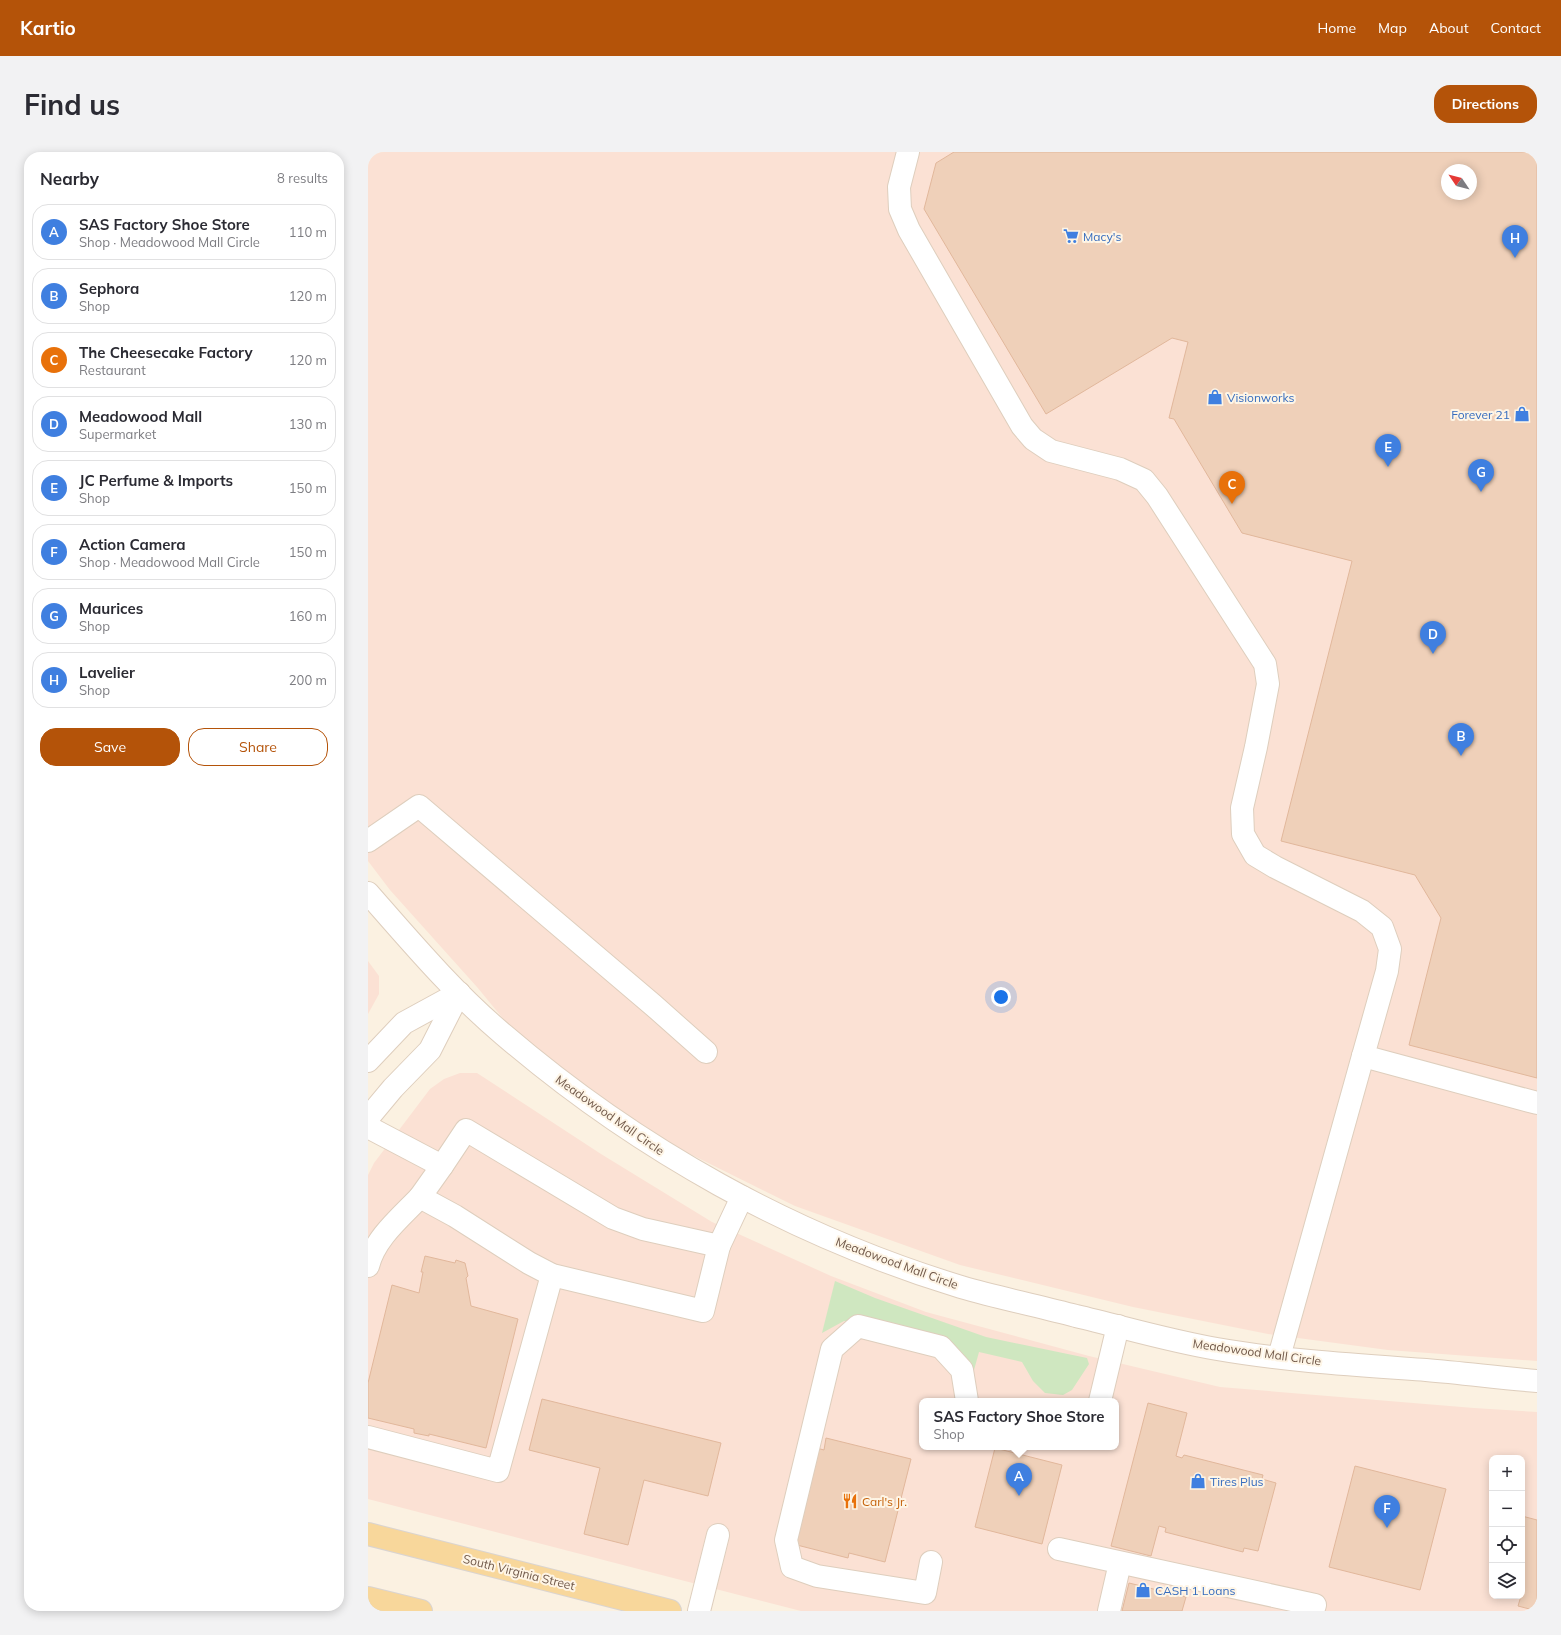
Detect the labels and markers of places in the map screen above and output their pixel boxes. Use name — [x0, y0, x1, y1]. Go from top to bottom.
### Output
pin: H — [1502, 225, 1528, 258]
supermarket icon: Macy's — [1062, 227, 1080, 245]
place label: Macy's — [1083, 229, 1122, 244]
shop icon: Visionworks — [1206, 388, 1224, 406]
place label: Visionworks — [1227, 390, 1294, 405]
shop icon: Forever 21 — [1513, 405, 1531, 423]
place label: Forever 21 — [1451, 407, 1510, 422]
pin: E — [1375, 434, 1401, 467]
pin: G — [1468, 459, 1494, 492]
pin: C — [1219, 471, 1245, 504]
pin: D — [1420, 621, 1446, 654]
pin: B — [1448, 723, 1474, 756]
pin: A — [1006, 1463, 1032, 1496]
shop icon: Tires Plus — [1189, 1472, 1207, 1490]
place label: Tires Plus — [1210, 1474, 1264, 1489]
restaurant icon: Carl's Jr. — [841, 1492, 859, 1510]
place label: Carl's Jr. — [862, 1494, 907, 1509]
pin: F — [1374, 1495, 1400, 1528]
shop icon: CASH 1 Loans — [1134, 1581, 1152, 1599]
place label: CASH 1 Loans — [1155, 1583, 1235, 1598]

